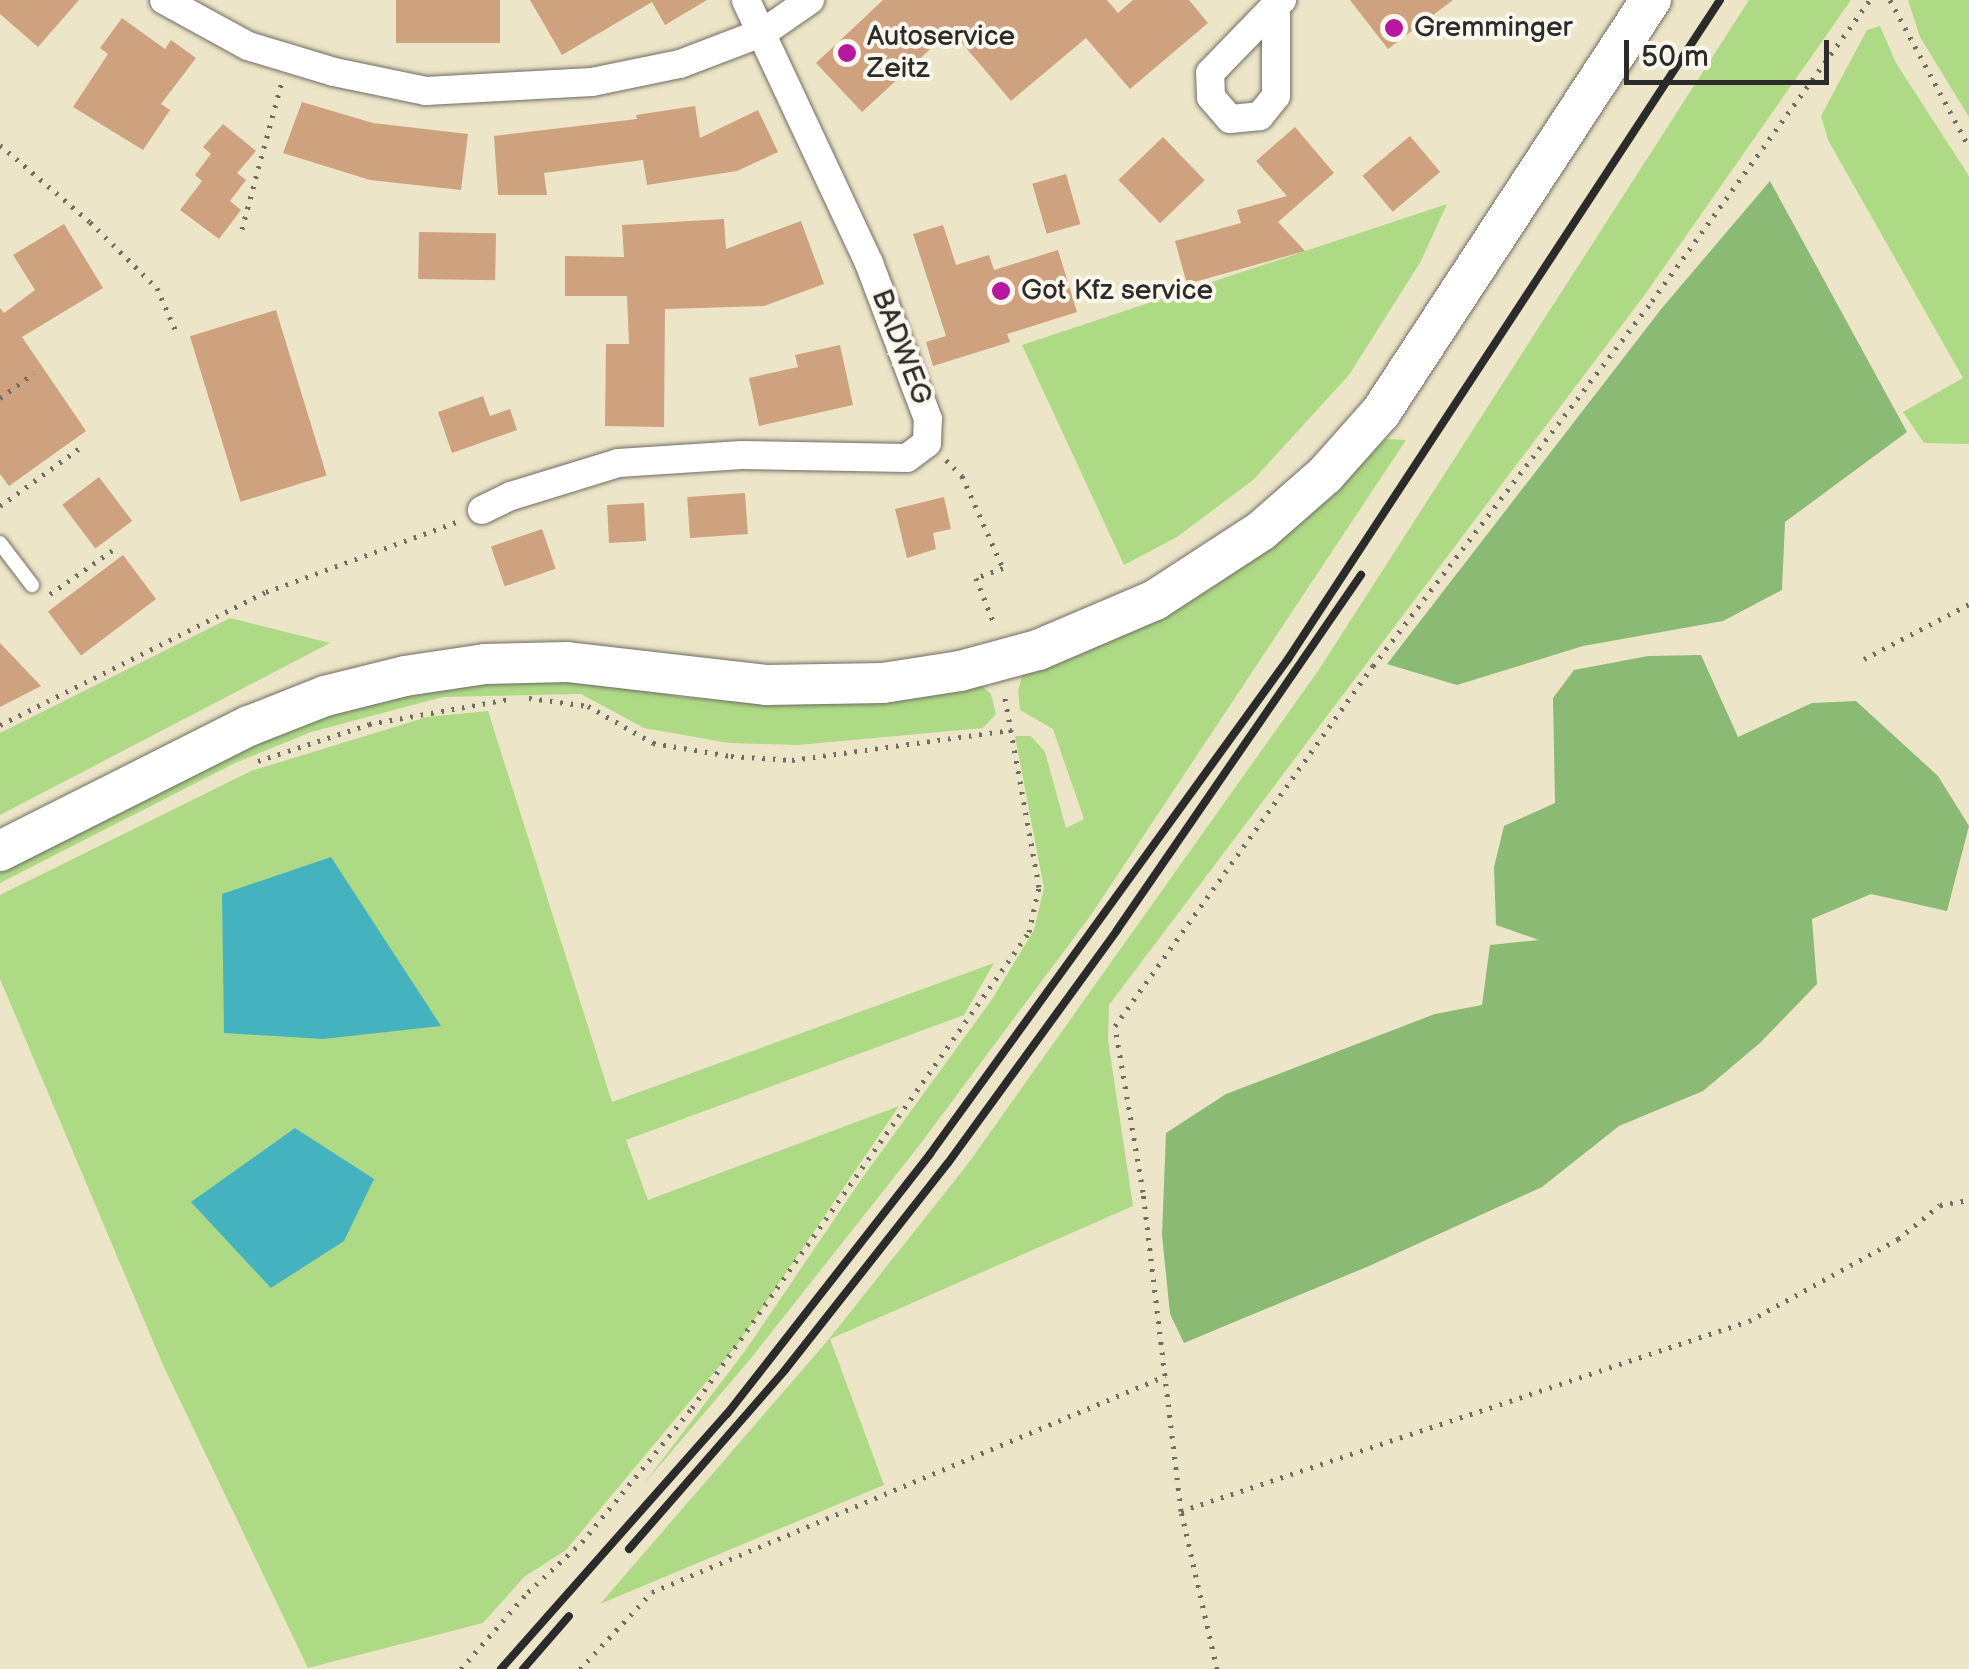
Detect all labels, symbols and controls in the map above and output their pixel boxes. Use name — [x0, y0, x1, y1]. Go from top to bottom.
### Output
place label: Gremminger — [1414, 11, 1573, 45]
marker: Gremminger — [1383, 17, 1405, 39]
place label: Autoservice Zeitz — [867, 20, 1015, 86]
scale bar — [1629, 20, 1834, 82]
text: 50 m — [1641, 39, 1709, 75]
marker: Autoservice Zeitz — [836, 42, 858, 64]
place label: Got Kfz service — [1021, 274, 1213, 308]
marker: Got Kfz service — [990, 280, 1012, 302]
street label: BADWEG — [864, 285, 938, 409]

